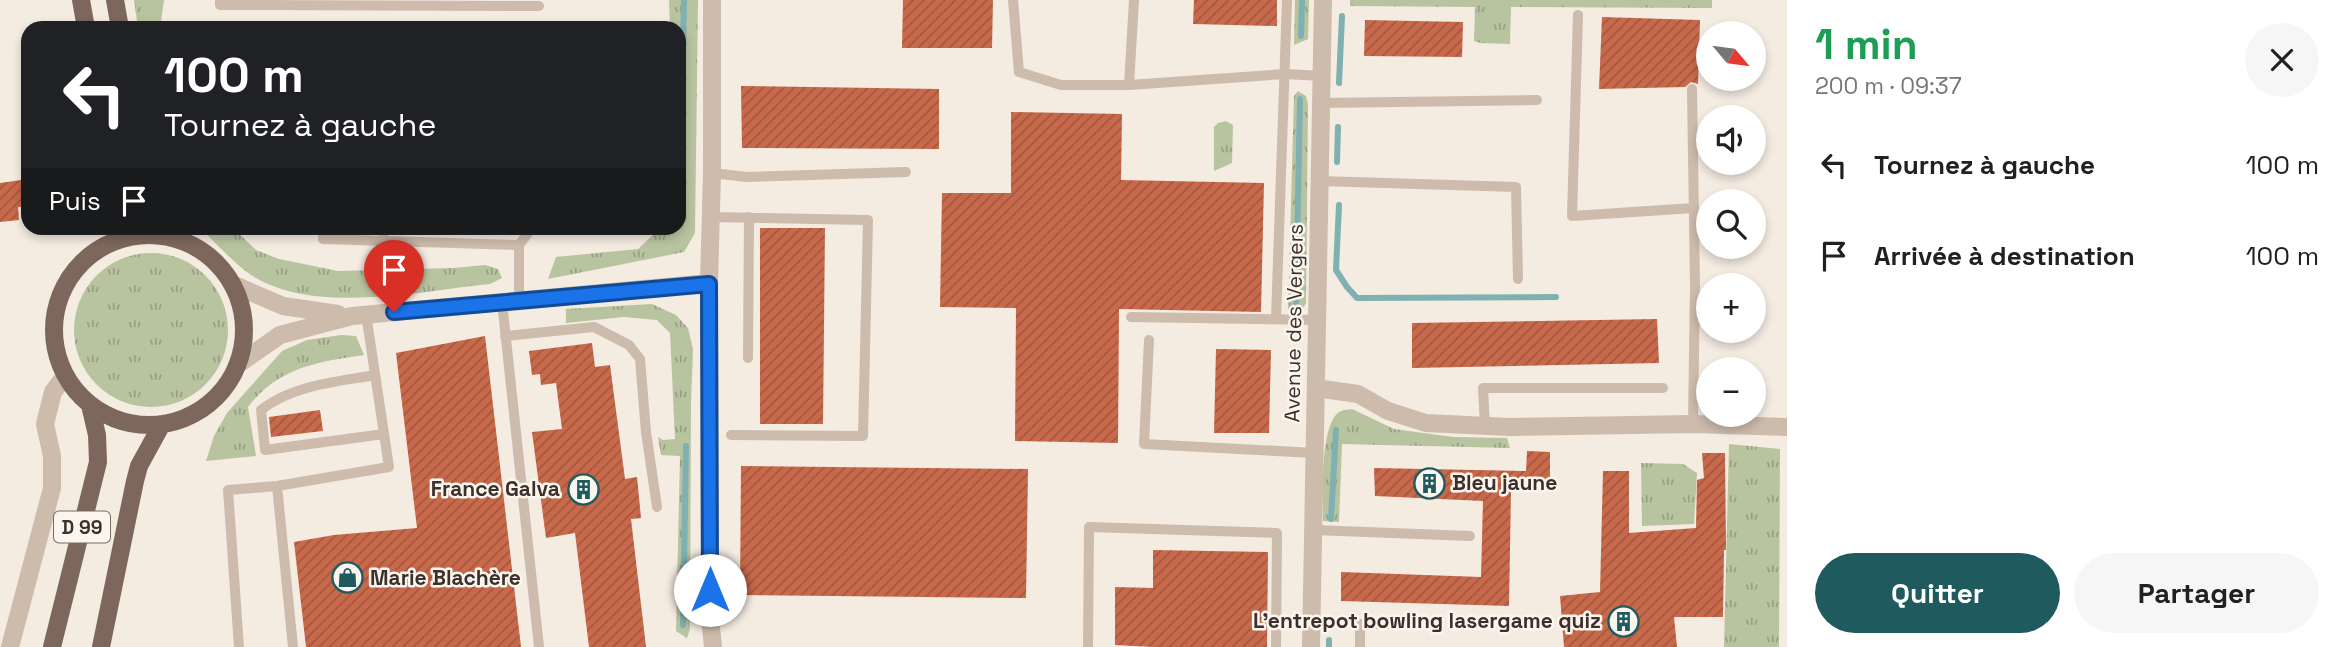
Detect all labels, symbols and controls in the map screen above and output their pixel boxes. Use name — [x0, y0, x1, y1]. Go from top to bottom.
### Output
text: 1 min — [1815, 18, 1918, 71]
north arrow — [1696, 21, 1766, 91]
map controls — [1696, 21, 1766, 427]
button: close — [2245, 23, 2319, 97]
text: 100 m — [164, 44, 304, 106]
icon: left — [49, 49, 140, 140]
text: 200 m · 09:37 — [1815, 71, 1962, 101]
text: Tournez à gauche — [164, 105, 436, 145]
button: sound — [1696, 105, 1766, 175]
icon: left — [1815, 146, 1853, 184]
text: Tournez à gauche — [1874, 148, 2095, 182]
text: 100 m — [2246, 148, 2319, 182]
icon: arrive — [115, 182, 153, 220]
text: Puis — [49, 184, 101, 218]
button: search — [1696, 189, 1766, 259]
street label: Avenue des Vergers — [1278, 223, 1309, 423]
icon: arrive — [1815, 237, 1853, 275]
text: Arrivée à destination — [1874, 239, 2135, 273]
text: 100 m — [2246, 239, 2319, 273]
pin — [364, 240, 424, 312]
icon: arrive — [375, 251, 413, 289]
button: + — [1696, 273, 1766, 343]
button: − — [1696, 357, 1766, 427]
building icon: Bleu jaune — [1412, 466, 1446, 500]
place label: Bleu jaune — [1452, 469, 1557, 496]
building icon: France Galva — [566, 472, 600, 506]
place label: France Galva — [431, 475, 560, 502]
road number: D 99 — [54, 512, 110, 542]
position arrow — [673, 553, 747, 627]
button: Quitter — [1815, 553, 2060, 633]
button: Partager — [2074, 553, 2319, 633]
shop icon: Marie Blachère — [330, 561, 364, 595]
place label: Marie Blachère — [370, 564, 521, 591]
building icon: L'entrepot bowling lasergame quiz — [1607, 604, 1641, 638]
place label: L'entrepot bowling lasergame quiz — [1253, 607, 1601, 634]

